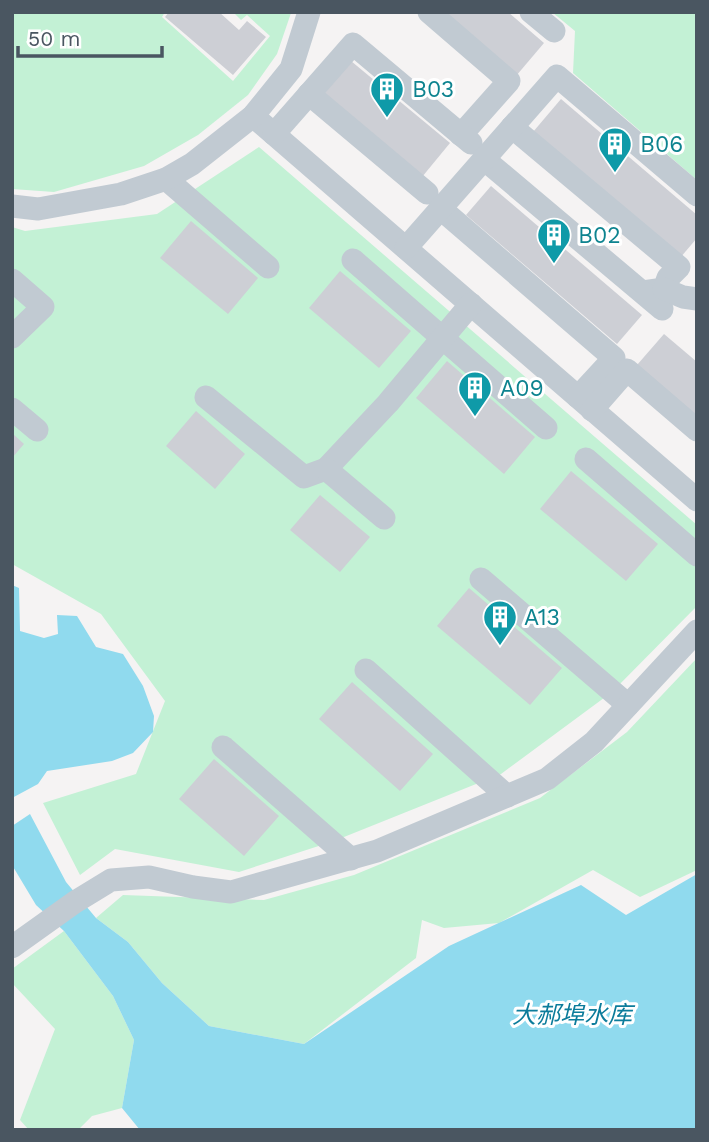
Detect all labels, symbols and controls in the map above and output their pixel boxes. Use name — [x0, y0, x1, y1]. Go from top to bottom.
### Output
scale bar — [18, 14, 161, 58]
text: 50 m — [28, 26, 80, 51]
building icon: B03 — [368, 70, 406, 119]
place label: B03 — [412, 76, 454, 103]
building icon: B06 — [596, 125, 634, 174]
place label: B06 — [640, 131, 683, 158]
building icon: B02 — [535, 216, 573, 265]
place label: B02 — [578, 222, 621, 249]
building icon: A09 — [456, 369, 494, 418]
place label: A09 — [500, 375, 544, 402]
building icon: A13 — [481, 598, 519, 647]
place label: A13 — [524, 604, 560, 631]
water label: 大郝埠水库 — [512, 1001, 636, 1029]

